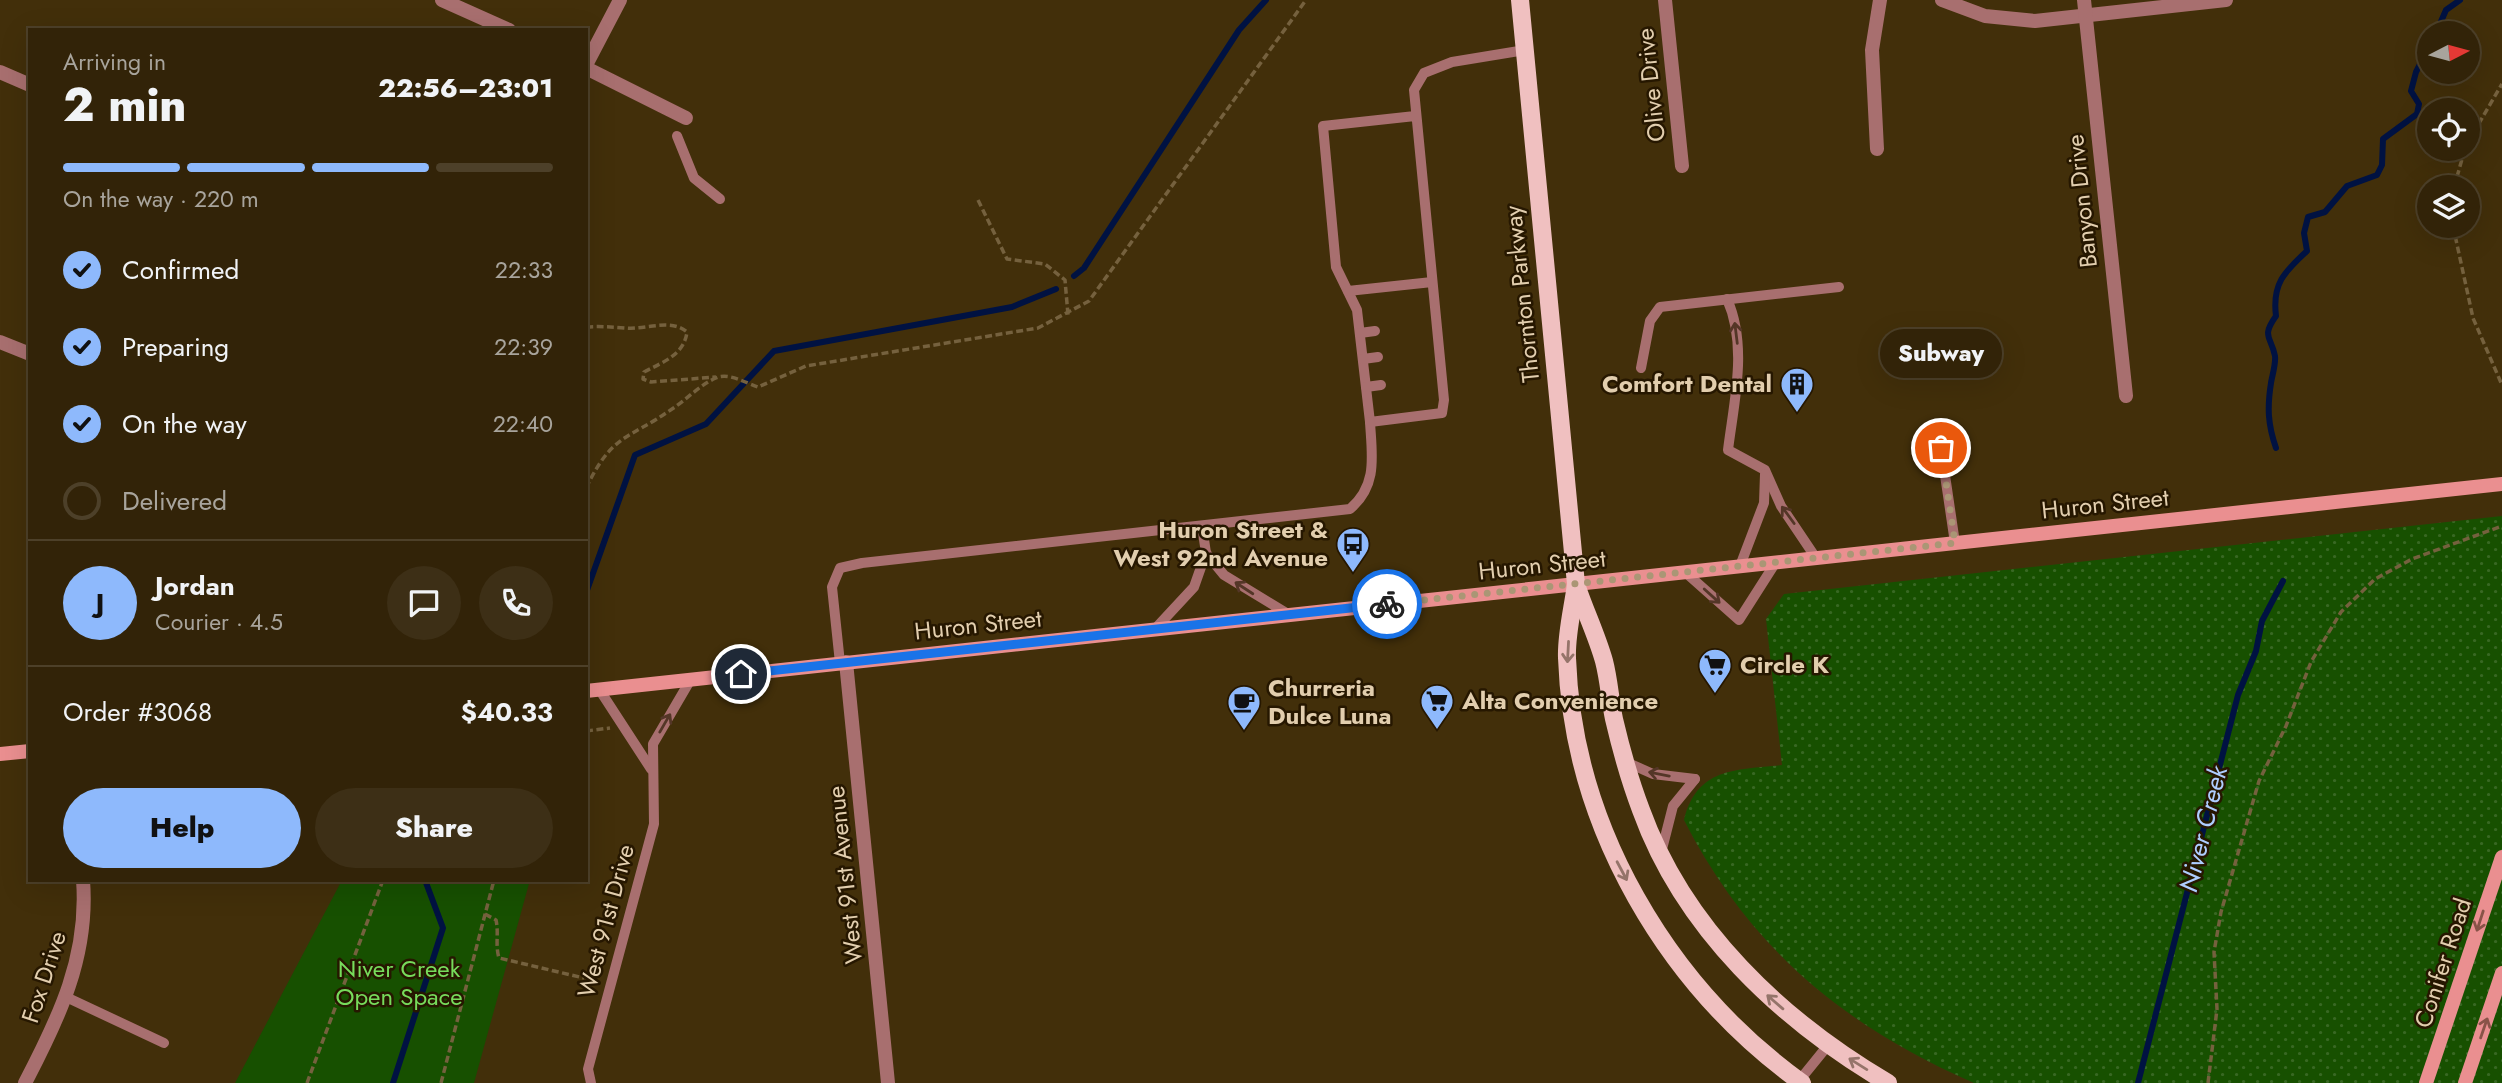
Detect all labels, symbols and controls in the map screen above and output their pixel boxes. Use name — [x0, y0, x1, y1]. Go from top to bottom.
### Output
north arrow — [2417, 21, 2480, 84]
map controls — [2417, 21, 2480, 238]
street label: Olive Drive — [1627, 27, 1674, 143]
text: Arriving in — [63, 45, 166, 79]
text: 22:56–23:01 — [378, 69, 553, 107]
text: 2 min — [63, 72, 187, 138]
button: locate — [2417, 98, 2480, 161]
street label: Banyon Drive — [2057, 133, 2106, 269]
button: layers — [2417, 175, 2480, 238]
text: On the way · 220 m — [63, 182, 259, 216]
street label: Thornton Parkway — [1495, 203, 1548, 384]
icon: check — [63, 251, 101, 289]
text: Confirmed — [122, 251, 239, 289]
text: 22:33 — [495, 253, 553, 287]
one-way arrow — [1729, 322, 1742, 345]
icon: check — [63, 328, 101, 366]
text: Preparing — [122, 328, 229, 366]
callout: Subway — [1880, 329, 2002, 378]
text: 22:39 — [494, 330, 553, 364]
text: Subway — [1898, 336, 1984, 370]
building icon: Comfort Dental — [1778, 365, 1816, 414]
place label: Comfort Dental — [1602, 366, 1772, 401]
icon: check — [63, 405, 101, 443]
text: On the way — [122, 405, 247, 443]
text: 22:40 — [493, 407, 553, 441]
pin — [1911, 418, 1971, 478]
icon: bag — [1922, 429, 1960, 467]
street label: Huron Street — [2040, 479, 2171, 528]
text: Delivered — [122, 482, 227, 520]
one-way arrow — [1780, 506, 1795, 525]
place label: Huron Street & West 92nd Avenue — [1113, 512, 1328, 575]
bus stop icon: Huron Street & West 92nd Avenue — [1334, 525, 1372, 574]
street label: Huron Street — [1477, 540, 1608, 589]
button: chat — [387, 566, 461, 640]
button: phone — [479, 566, 553, 640]
text: Jordan — [155, 567, 235, 605]
courier — [1352, 569, 1422, 639]
one-way arrow — [1235, 581, 1254, 595]
text: J — [96, 584, 104, 622]
icon: bike — [1368, 585, 1406, 623]
one-way arrow — [1703, 588, 1721, 604]
street label: Huron Street — [913, 600, 1044, 649]
text: Courier · 4.5 — [155, 605, 283, 639]
one-way arrow — [1562, 640, 1575, 663]
pin — [711, 644, 771, 704]
supermarket icon: Circle K — [1696, 646, 1734, 695]
place label: Circle K — [1740, 647, 1829, 682]
icon: home — [722, 655, 760, 693]
place label: Churreria Dulce Luna — [1268, 670, 1391, 733]
supermarket icon: Alta Convenience — [1418, 682, 1456, 731]
cafe icon: Churreria Dulce Luna — [1225, 683, 1263, 732]
place label: Alta Convenience — [1461, 683, 1658, 718]
text: Order #3068 — [63, 693, 212, 731]
text: $40.33 — [461, 693, 553, 731]
one-way arrow — [659, 713, 673, 733]
water label: Niver Creek — [2169, 760, 2237, 896]
one-way arrow — [1648, 767, 1671, 780]
street label: West 91st Avenue — [818, 784, 871, 966]
button: Help — [63, 788, 301, 868]
button: Share — [315, 788, 553, 868]
street label: West 91st Drive — [568, 840, 643, 1001]
one-way arrow — [1615, 860, 1629, 880]
street label: Conifer Road — [2405, 893, 2480, 1032]
one-way arrow — [2473, 910, 2486, 932]
street label: Fox Drive — [12, 926, 75, 1027]
park label: Niver Creek Open Space — [335, 951, 463, 1014]
one-way arrow — [1766, 994, 1784, 1010]
one-way arrow — [2478, 1018, 2491, 1040]
one-way arrow — [1849, 1057, 1868, 1072]

